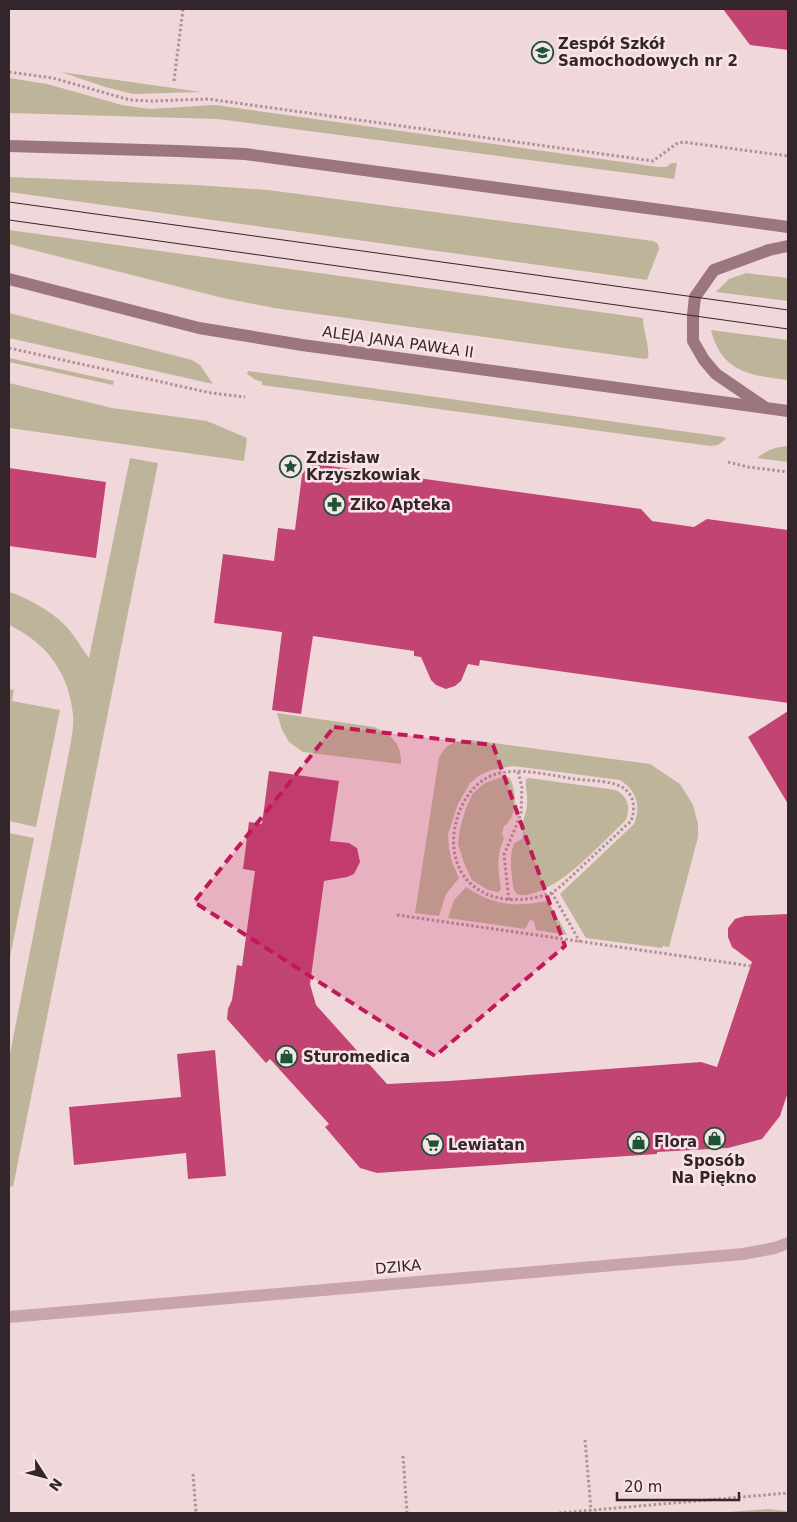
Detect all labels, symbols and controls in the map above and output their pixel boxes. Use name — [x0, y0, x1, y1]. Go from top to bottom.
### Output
place label: Zespół Szkół Samochodowych nr 2 — [558, 35, 738, 70]
school or university icon: Zespół Szkół Samochodowych nr 2 — [530, 41, 554, 65]
street label: ALEJA JANA PAWŁA II — [321, 322, 475, 362]
place label: Zdzisław Krzyszkowiak — [306, 449, 421, 484]
place icon: Zdzisław Krzyszkowiak — [278, 455, 302, 479]
pharmacy icon: Ziko Apteka — [322, 493, 346, 517]
place label: Ziko Apteka — [350, 496, 451, 514]
shop icon: Sturomedica — [275, 1045, 299, 1069]
place label: Sturomedica — [303, 1048, 410, 1066]
shop icon: Sposób Na Piękno — [702, 1126, 726, 1150]
shop icon: Flora — [626, 1130, 650, 1154]
supermarket icon: Lewiatan — [420, 1133, 444, 1157]
place label: Flora — [654, 1133, 697, 1151]
place label: Lewiatan — [448, 1136, 525, 1154]
place label: Sposób Na Piękno — [671, 1152, 757, 1187]
street label: DZIKA — [374, 1256, 422, 1278]
north arrow — [20, 1452, 70, 1502]
scale bar — [617, 1470, 740, 1502]
text: N — [46, 1475, 65, 1494]
text: 20 m — [624, 1478, 662, 1496]

